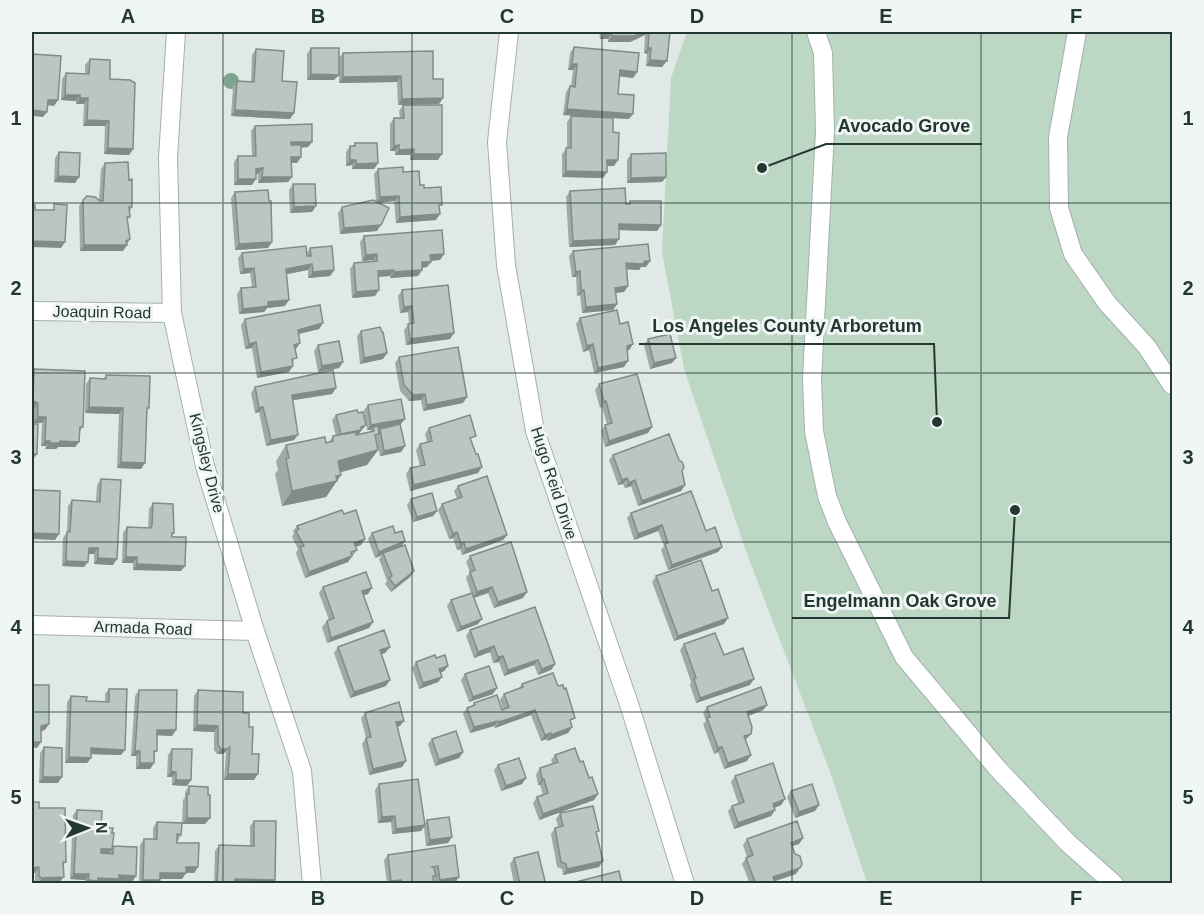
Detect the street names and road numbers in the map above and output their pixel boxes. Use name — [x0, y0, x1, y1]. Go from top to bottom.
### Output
street label: Joaquin Road — [52, 303, 152, 321]
street label: Kingsley Drive — [186, 411, 228, 515]
street label: Hugo Reid Drive — [528, 425, 580, 542]
street label: Armada Road — [93, 618, 193, 638]

